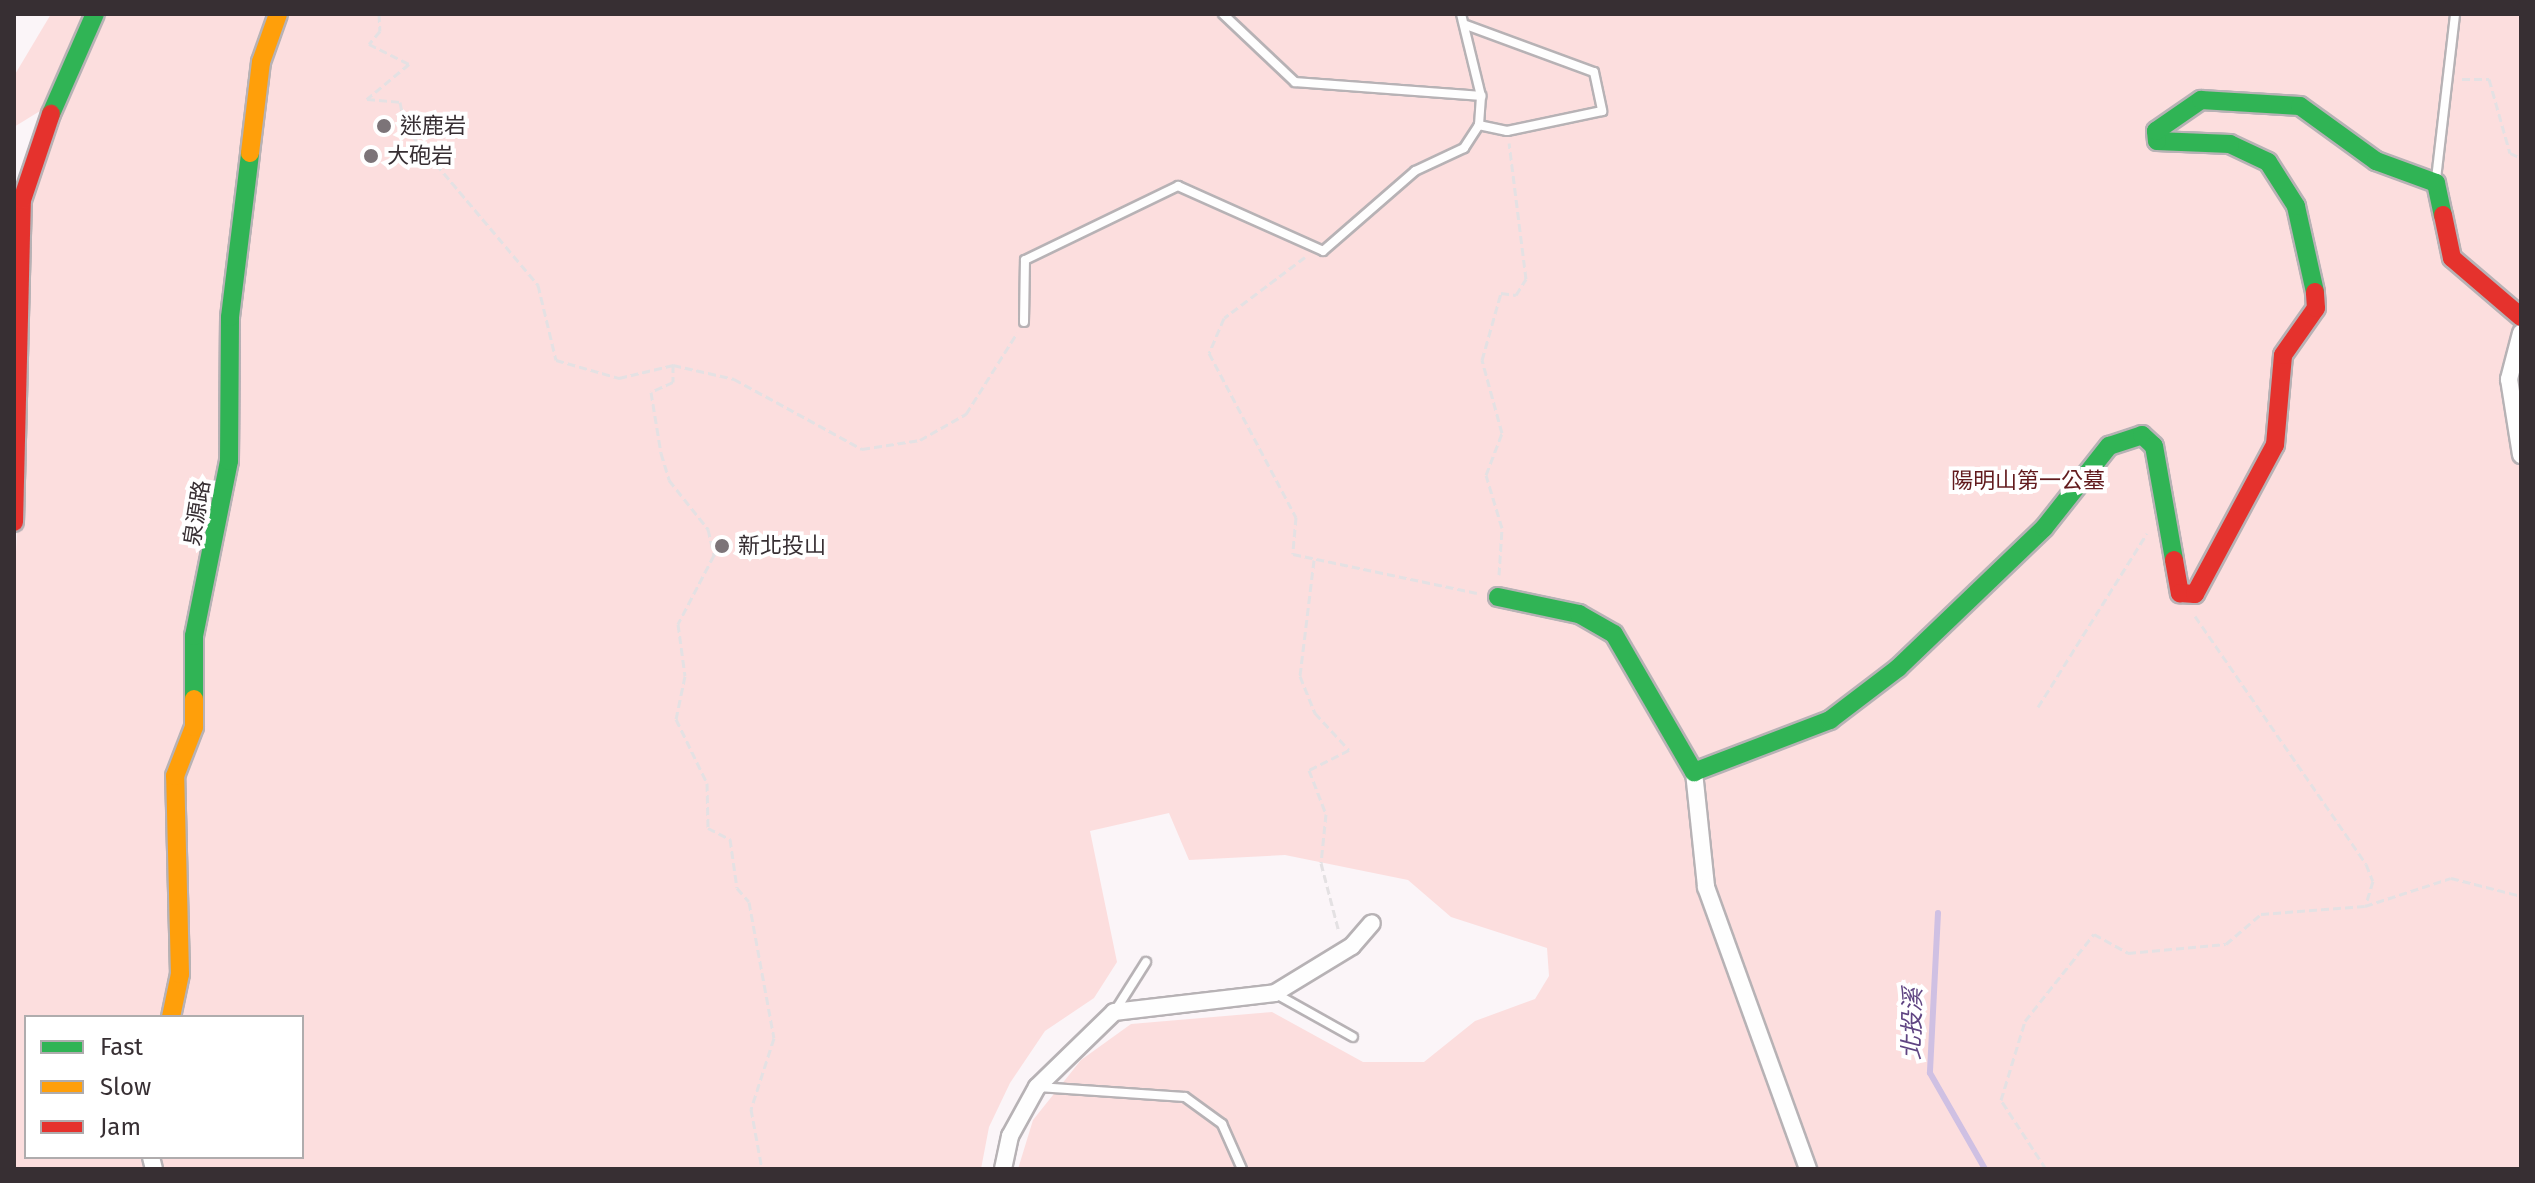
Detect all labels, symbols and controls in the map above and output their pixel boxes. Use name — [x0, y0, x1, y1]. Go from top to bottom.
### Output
place label: 迷鹿岩 — [400, 113, 466, 139]
marker: 迷鹿岩 — [375, 117, 393, 135]
place label: 大砲岩 — [387, 143, 453, 169]
marker: 大砲岩 — [362, 147, 380, 165]
park label: 陽明山第一公墓 — [1951, 468, 2105, 494]
street label: 泉源路 — [179, 478, 215, 548]
place label: 新北投山 — [738, 533, 826, 559]
marker: 新北投山 — [713, 537, 731, 555]
water label: 北投溪 — [1898, 988, 1928, 1060]
legend — [24, 1015, 304, 1159]
text: Fast — [100, 1033, 143, 1061]
text: Slow — [100, 1073, 151, 1101]
text: Jam — [100, 1113, 141, 1141]

